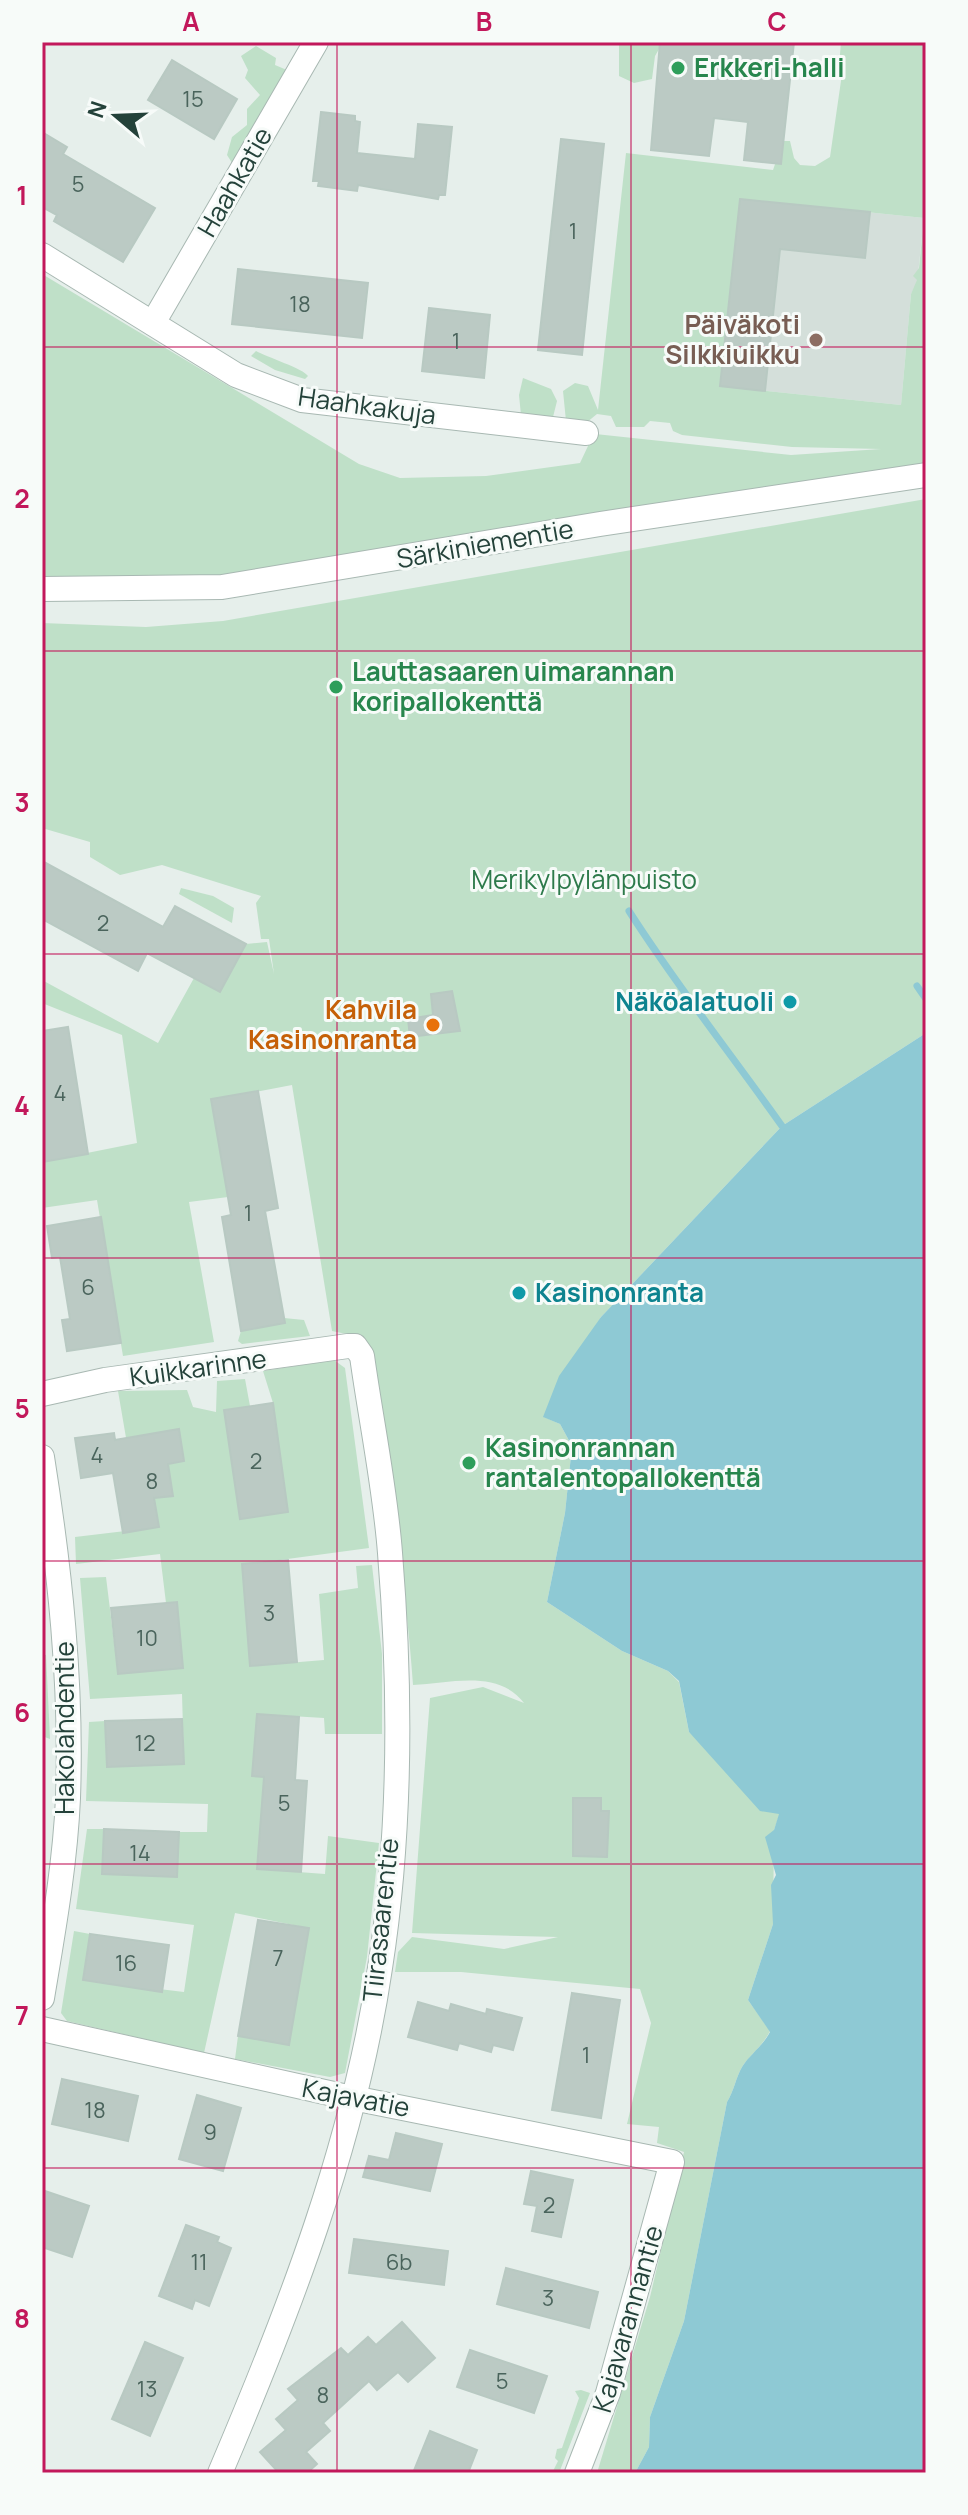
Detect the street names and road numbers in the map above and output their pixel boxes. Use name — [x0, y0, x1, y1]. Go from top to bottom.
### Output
street label: Haahkatie — [188, 120, 280, 243]
street label: Haahkakuja — [296, 378, 438, 432]
street label: Särkiniementie — [394, 510, 576, 576]
street label: Kuikkarinne — [127, 1340, 269, 1394]
street label: Hakolahdentie — [46, 1641, 82, 1815]
street label: Tiirasaarentie — [354, 1836, 407, 2004]
street label: Kajavatie — [299, 2069, 413, 2125]
street label: Kajavarannantie — [583, 2221, 671, 2416]

